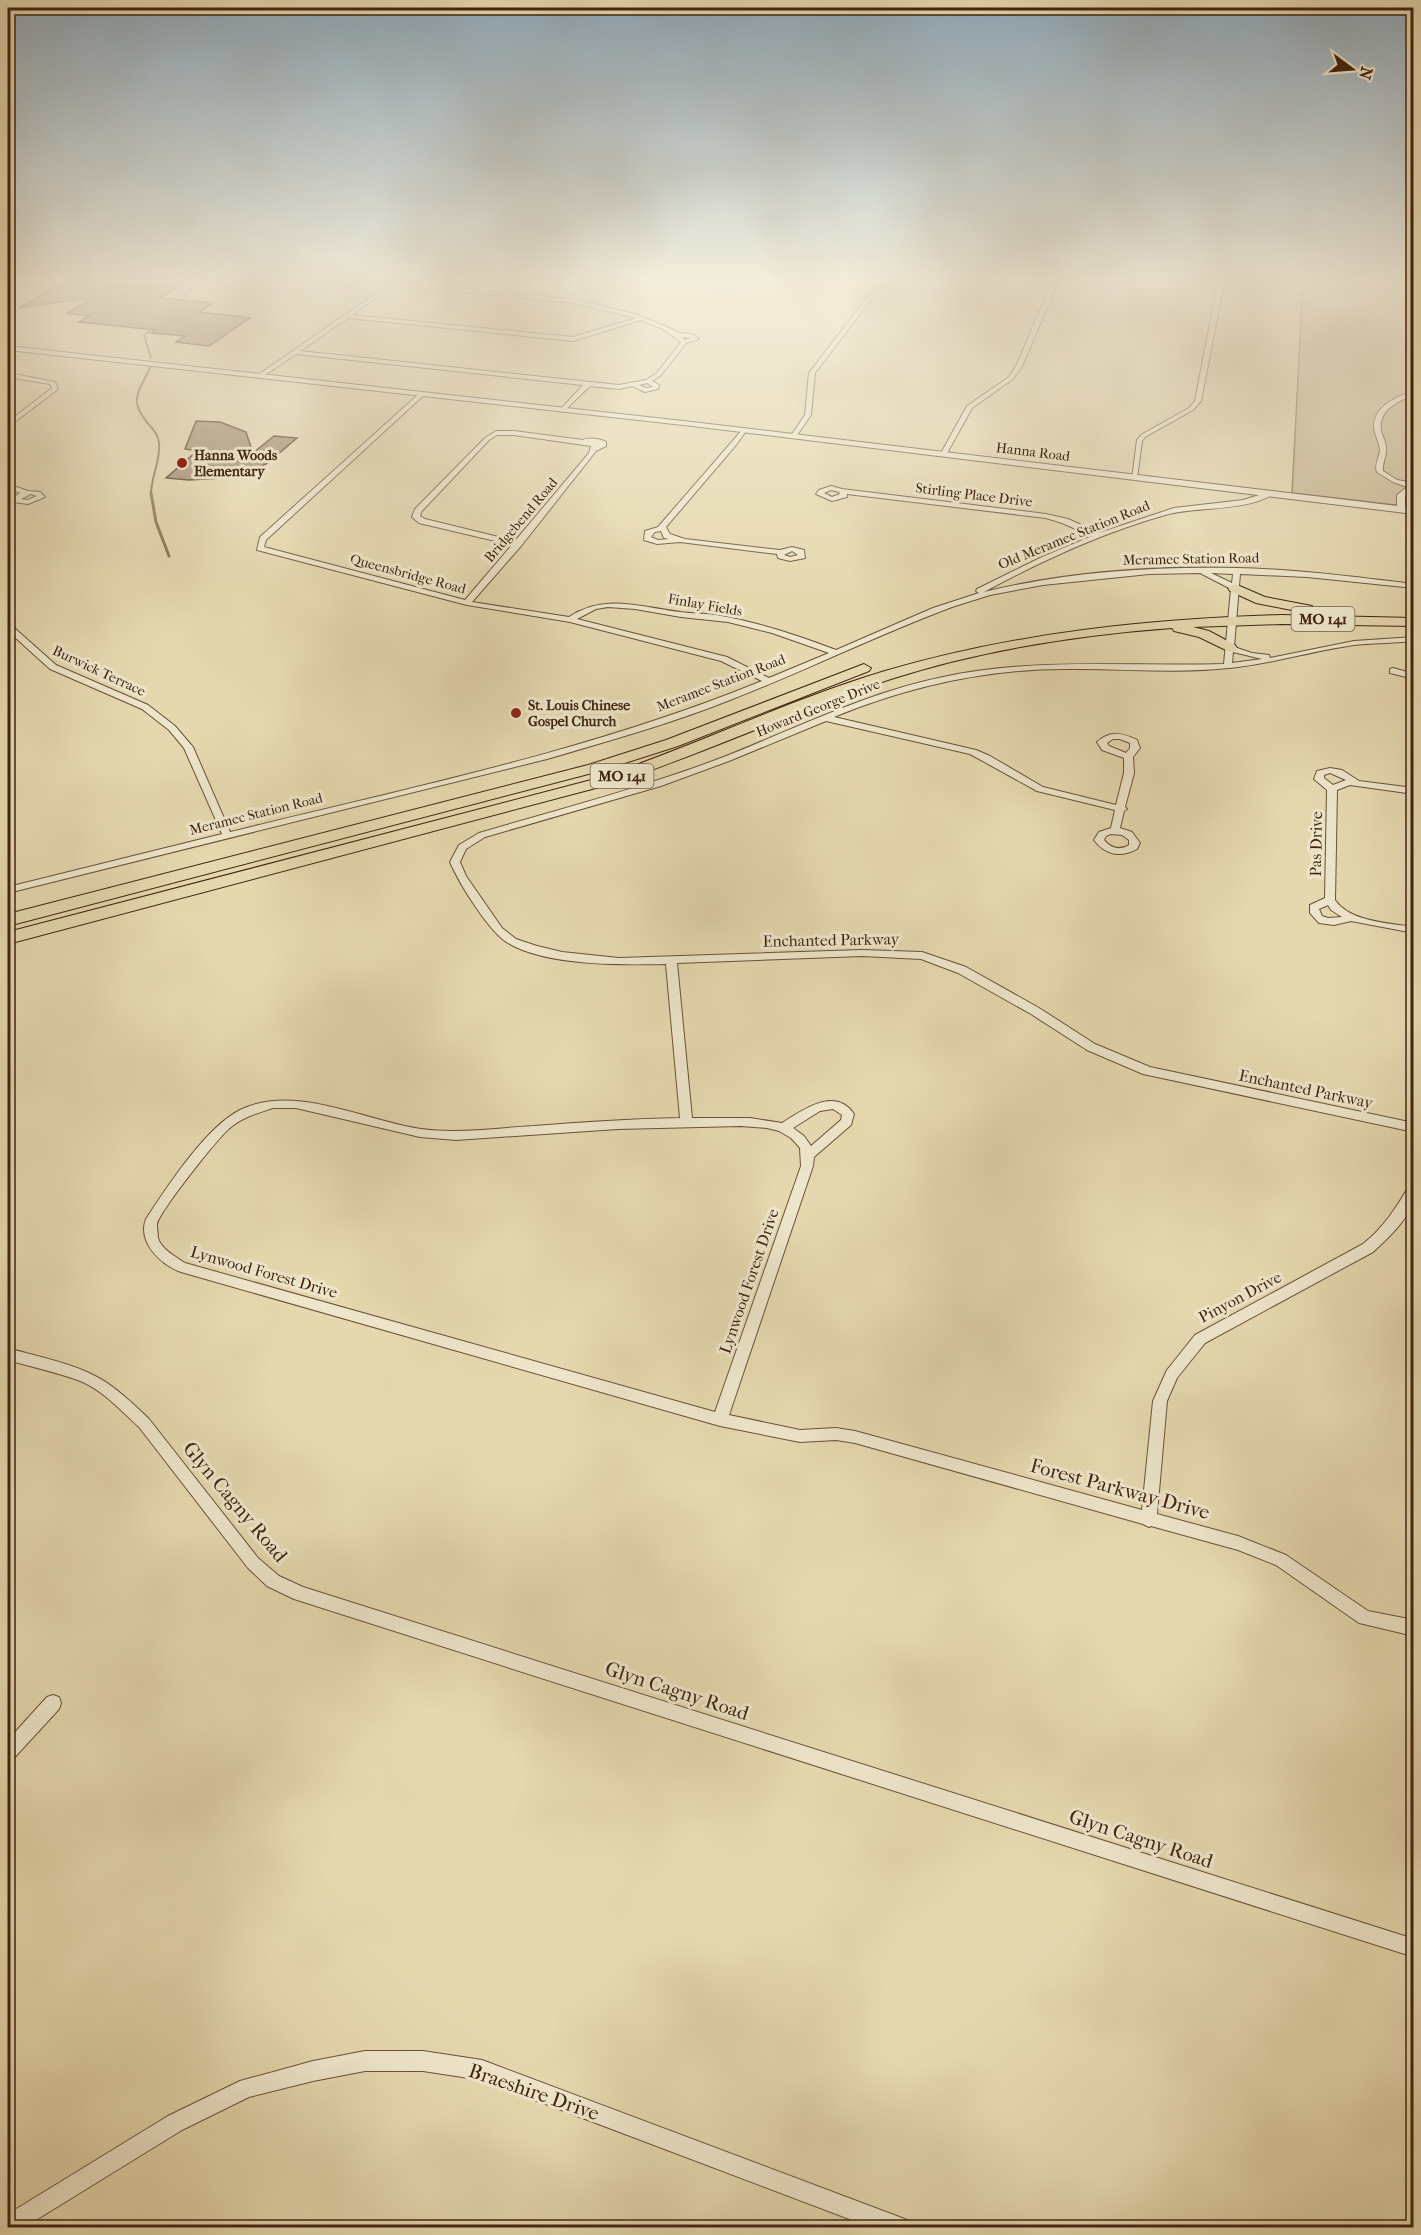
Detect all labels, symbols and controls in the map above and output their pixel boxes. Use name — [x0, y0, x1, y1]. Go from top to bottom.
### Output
north arrow — [1322, 39, 1382, 99]
text: N — [1355, 65, 1377, 82]
street label: Hanna Road — [995, 439, 1071, 465]
place label: Hanna Woods Elementary — [194, 447, 278, 480]
marker: Hanna Woods Elementary — [175, 456, 189, 470]
street label: Bridgebend Road — [481, 474, 562, 566]
street label: Stirling Place Drive — [914, 479, 1034, 511]
street label: Old Meramec Station Road — [996, 497, 1153, 573]
street label: Meramec Station Road — [1123, 549, 1260, 569]
street label: Queensbridge Road — [348, 550, 468, 598]
street label: Finlay Fields — [666, 590, 744, 620]
road number: MO 141 — [1292, 607, 1354, 631]
street label: Burwick Terrace — [50, 642, 148, 700]
street label: Meramec Station Road — [654, 650, 788, 715]
street label: Howard George Drive — [754, 675, 883, 741]
place label: St. Louis Chinese Gospel Church — [528, 697, 630, 730]
marker: St. Louis Chinese Gospel Church — [509, 706, 523, 720]
road number: MO 141 — [590, 764, 654, 788]
street label: Meramec Station Road — [188, 789, 325, 839]
street label: Pas Drive — [1306, 811, 1326, 877]
street label: Enchanted Parkway — [763, 929, 900, 951]
street label: Enchanted Parkway — [1237, 1066, 1375, 1113]
street label: Lynwood Forest Drive — [715, 1206, 783, 1356]
street label: Lynwood Forest Drive — [188, 1242, 340, 1302]
street label: Pinyon Drive — [1195, 1267, 1285, 1327]
street label: Glyn Cagny Road — [178, 1437, 293, 1568]
street label: Forest Parkway Drive — [1028, 1454, 1212, 1524]
street label: Glyn Cagny Road — [602, 1657, 753, 1725]
street label: Glyn Cagny Road — [1066, 1805, 1217, 1873]
street label: Braeshire Drive — [466, 2059, 602, 2125]

